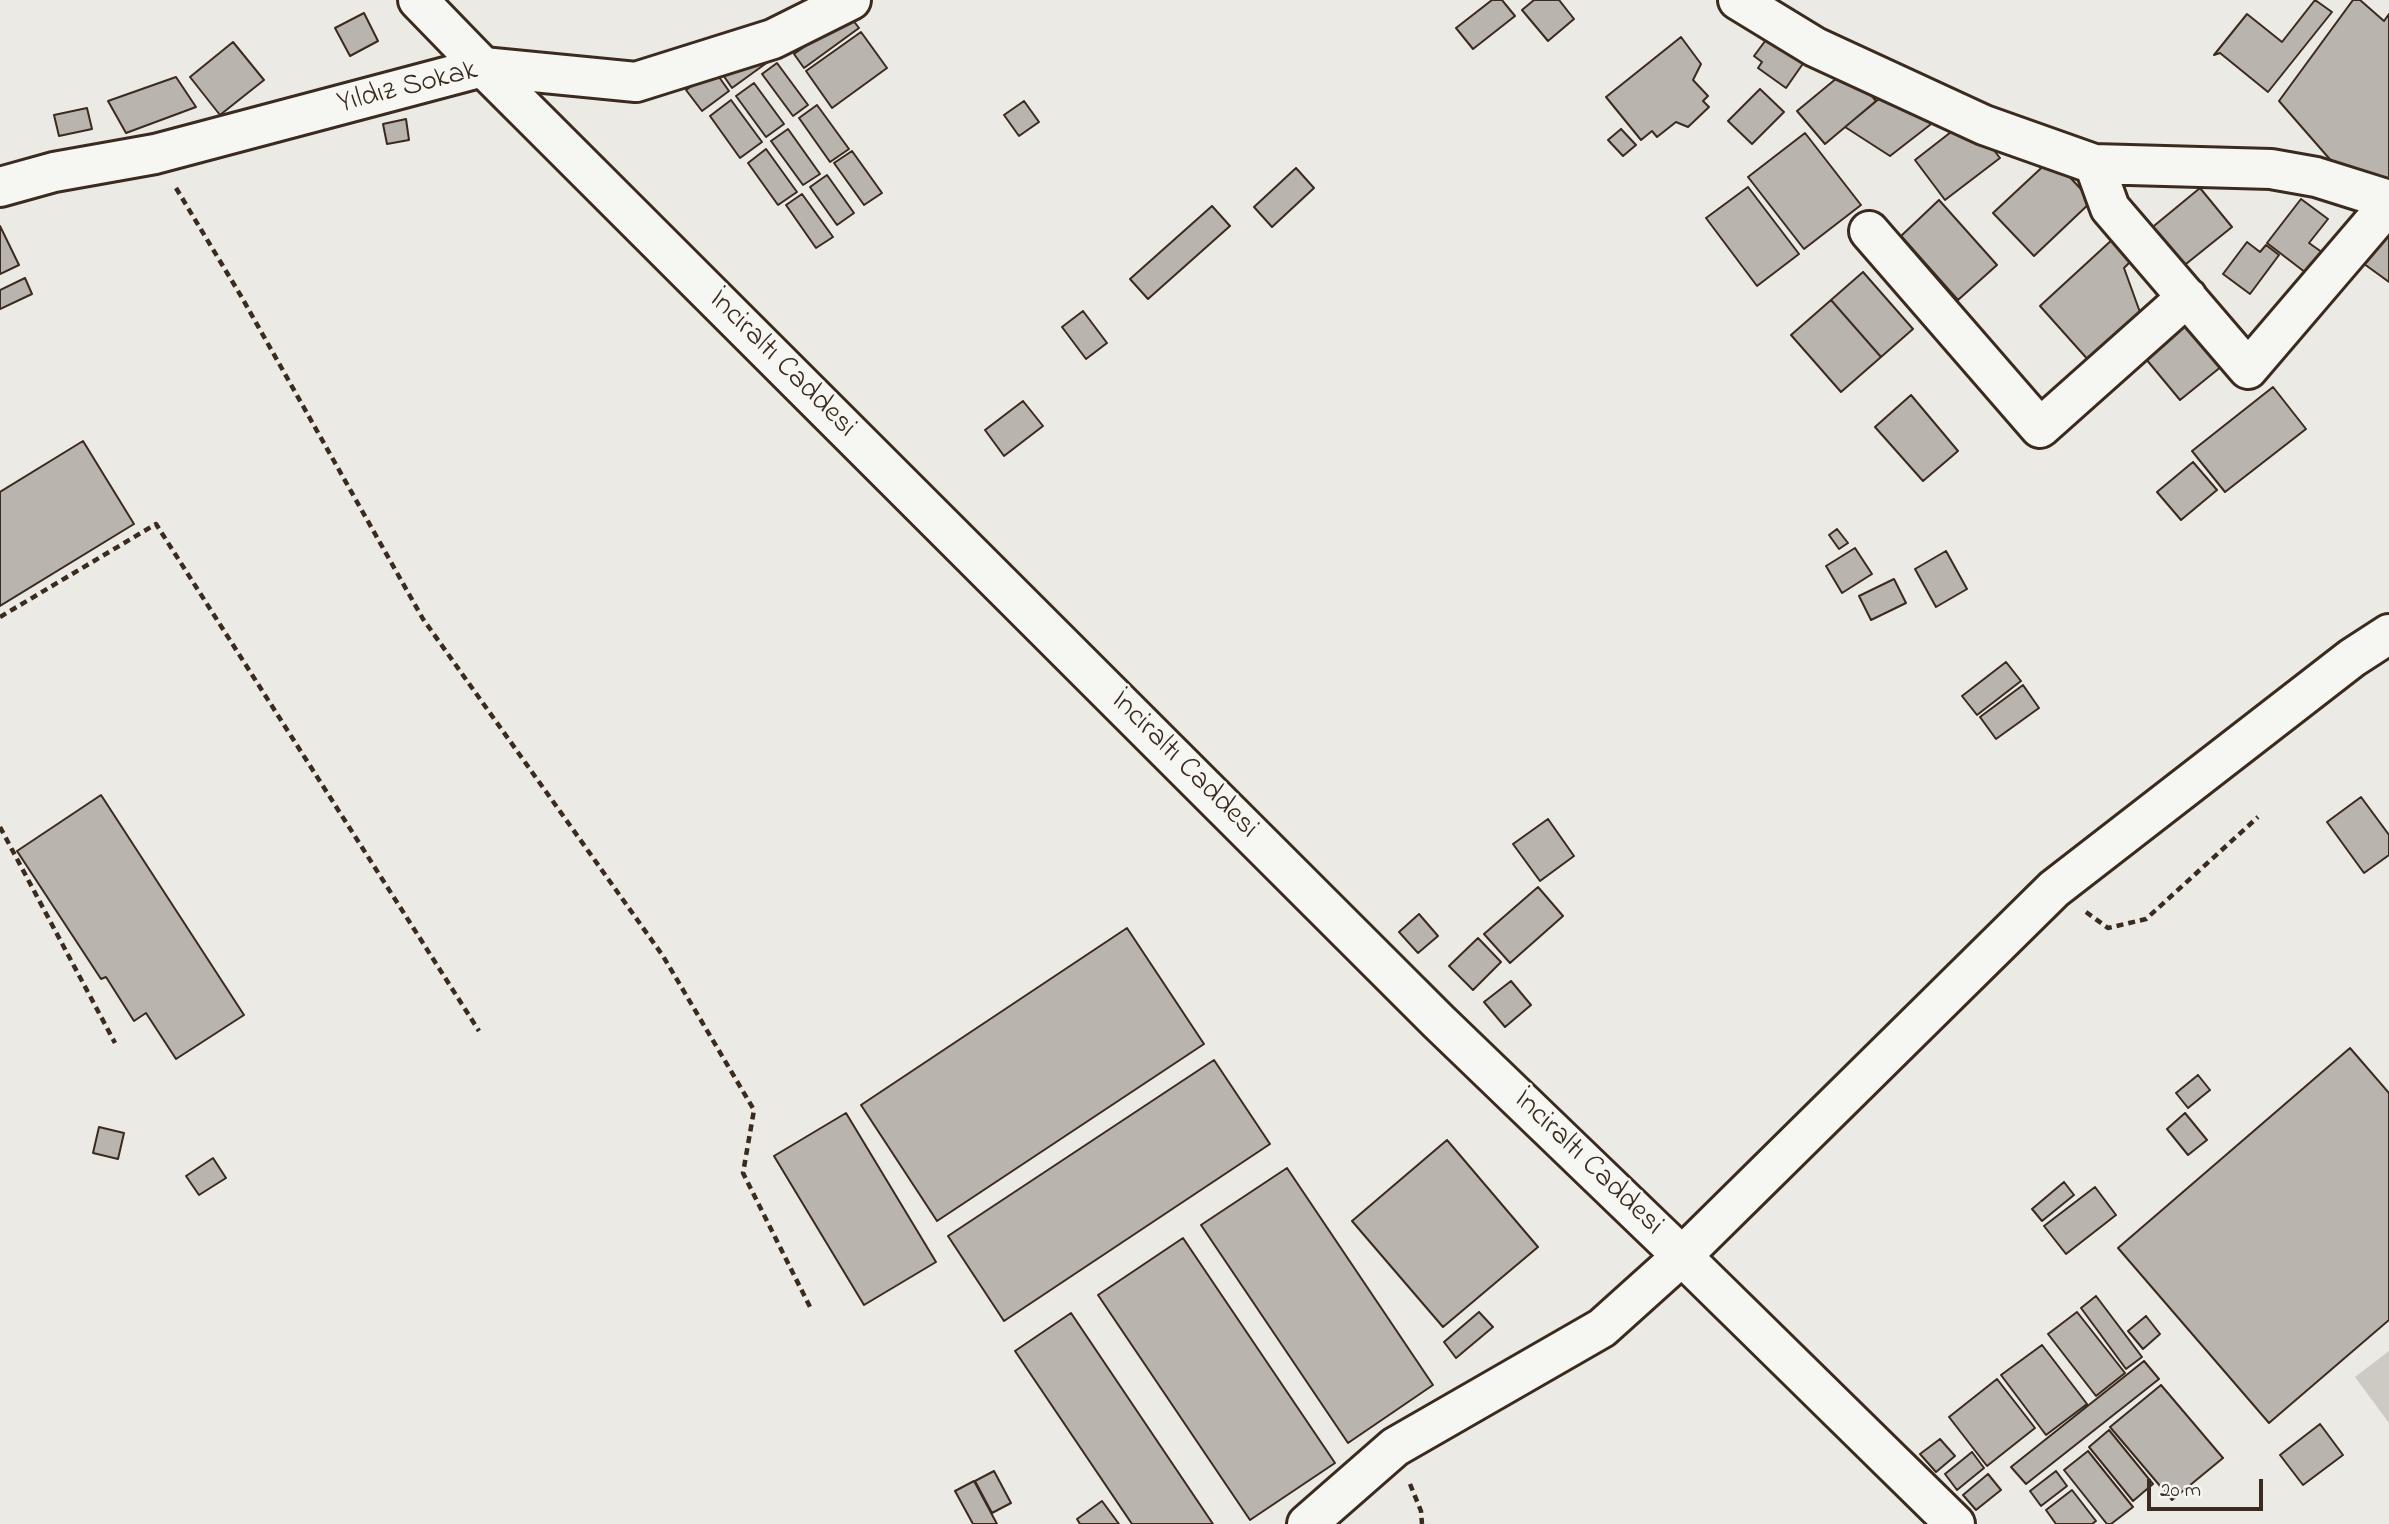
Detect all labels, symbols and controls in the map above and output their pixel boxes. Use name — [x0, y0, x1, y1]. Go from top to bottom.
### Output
street label: Yıldız Sokak — [334, 54, 482, 124]
street label: İnciraltı Caddesi — [699, 283, 863, 447]
street label: İnciraltı Caddesi — [1101, 684, 1265, 848]
street label: İnciraltı Caddesi — [1505, 1083, 1669, 1245]
scale bar — [2151, 1464, 2266, 1508]
text: 20 m — [2160, 1476, 2201, 1506]

